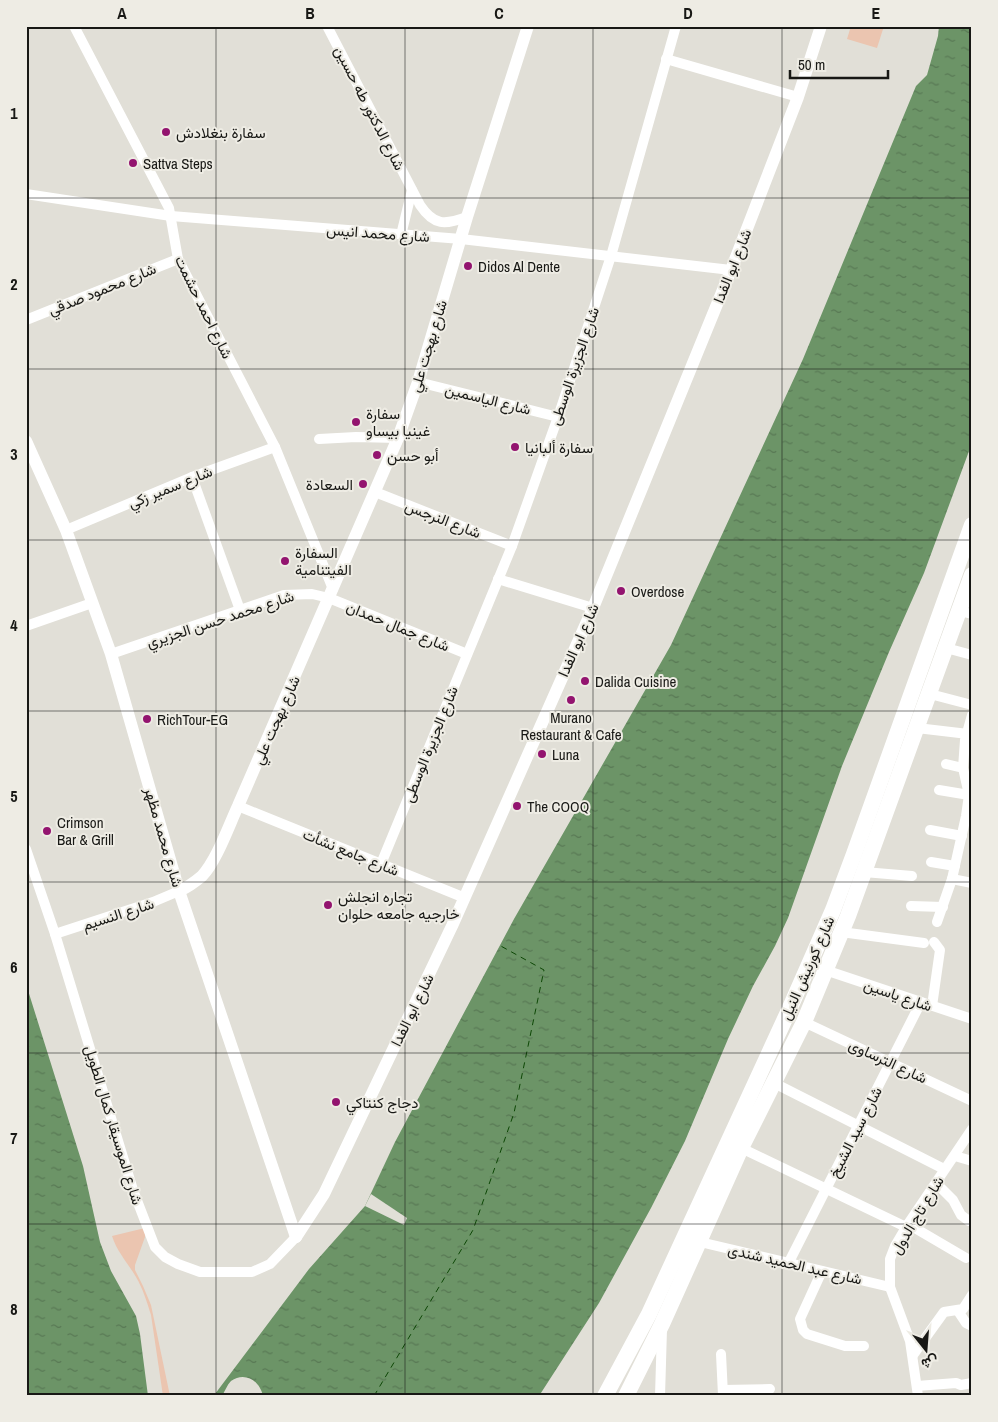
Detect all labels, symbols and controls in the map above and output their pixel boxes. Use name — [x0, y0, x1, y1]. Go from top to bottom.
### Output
text: A — [117, 2, 127, 24]
text: B — [305, 2, 315, 24]
text: C — [494, 2, 504, 24]
text: D — [683, 2, 693, 24]
text: E — [872, 2, 881, 24]
street label: شارع الدكتور طه حسين — [329, 42, 411, 174]
scale bar — [790, 48, 888, 80]
text: 50 m — [798, 54, 825, 75]
text: 1 — [10, 102, 18, 124]
place label: سفارة بنغلادش — [176, 122, 266, 143]
marker: سفارة بنغلادش — [160, 126, 172, 138]
place label: Sattva Steps — [143, 153, 213, 174]
marker: Sattva Steps — [127, 157, 139, 169]
street label: شارع محمد انيس — [326, 219, 431, 248]
street label: شارع ابو الفدا — [708, 226, 757, 307]
street label: شارع احمد حشمت — [169, 252, 238, 363]
place label: Didos Al Dente — [478, 256, 560, 277]
street label: شارع محمود صدقي — [45, 258, 160, 323]
marker: Didos Al Dente — [462, 260, 474, 272]
text: 2 — [10, 273, 18, 295]
street label: شارع بهجت علي — [404, 297, 455, 396]
street label: شارع الجزيرة الوسطى — [544, 304, 605, 428]
street label: شارع الياسمين — [443, 378, 533, 421]
place label: سفارة غينيا بيساو — [366, 403, 430, 441]
marker: سفارة غينيا بيساو — [350, 416, 362, 428]
place label: سفارة ألبانيا — [525, 437, 593, 458]
marker: سفارة ألبانيا — [509, 441, 521, 453]
text: 3 — [10, 443, 18, 465]
place label: أبو حسن — [387, 445, 439, 466]
marker: أبو حسن — [371, 449, 383, 461]
street label: شارع سمير زكي — [125, 460, 217, 516]
place label: السعادة — [306, 474, 353, 495]
marker: السعادة — [357, 478, 369, 490]
street label: شارع النرجس — [402, 495, 484, 544]
place label: السفارة الفيتنامية — [295, 542, 352, 580]
marker: السفارة الفيتنامية — [279, 555, 291, 567]
place label: Overdose — [631, 581, 684, 602]
street label: شارع محمد حسن الجزيري — [143, 585, 298, 656]
marker: Overdose — [615, 585, 627, 597]
street label: شارع جمال حمدان — [343, 596, 453, 657]
street label: شارع ابو الفدا — [552, 600, 604, 680]
text: 4 — [10, 614, 18, 636]
place label: Dalida Cuisine — [595, 671, 677, 692]
street label: شارع بهجت علي — [247, 672, 308, 769]
marker: Dalida Cuisine — [579, 675, 591, 687]
street label: شارع الجزيرة الوسطى — [397, 683, 464, 806]
marker: Murano Restaurant & Cafe — [565, 694, 577, 706]
place label: Murano Restaurant & Cafe — [520, 707, 622, 745]
place label: RichTour-EG — [157, 709, 228, 730]
marker: RichTour-EG — [141, 713, 153, 725]
place label: Luna — [552, 744, 580, 765]
marker: Luna — [536, 748, 548, 760]
street label: شارع محمد مظهر — [138, 784, 188, 890]
text: 5 — [10, 785, 18, 807]
place label: The COOQ — [527, 796, 589, 817]
marker: The COOQ — [511, 800, 523, 812]
place label: Crimson Bar & Grill — [57, 812, 114, 850]
street label: شارع جامع نشأت — [299, 823, 402, 882]
marker: Crimson Bar & Grill — [41, 825, 53, 837]
place label: تجاره انجلش خارجيه جامعه حلوان — [338, 886, 460, 924]
street label: شارع النسيم — [80, 893, 157, 936]
marker: تجاره انجلش خارجيه جامعه حلوان — [322, 899, 334, 911]
street label: شارع كورنيش النيل — [775, 913, 840, 1024]
text: 6 — [10, 956, 18, 978]
street label: شارع ابو الفدا — [385, 970, 440, 1050]
street label: شارع ياسين — [861, 974, 935, 1017]
street label: شارع الترساوى — [845, 1034, 931, 1089]
street label: شارع الموسيقار كمال الطويل — [79, 1043, 148, 1208]
street label: شارع سيد الشيخ — [823, 1083, 888, 1181]
place label: دجاج كنتاكي — [346, 1092, 418, 1116]
marker: دجاج كنتاكي — [330, 1096, 342, 1108]
text: 7 — [10, 1127, 18, 1149]
street label: شارع تاج الدول — [885, 1172, 950, 1259]
street label: شارع عبد الحميد شندى — [726, 1238, 864, 1291]
text: 8 — [10, 1298, 18, 1320]
north arrow — [900, 1324, 950, 1374]
text: ش — [919, 1351, 940, 1374]

